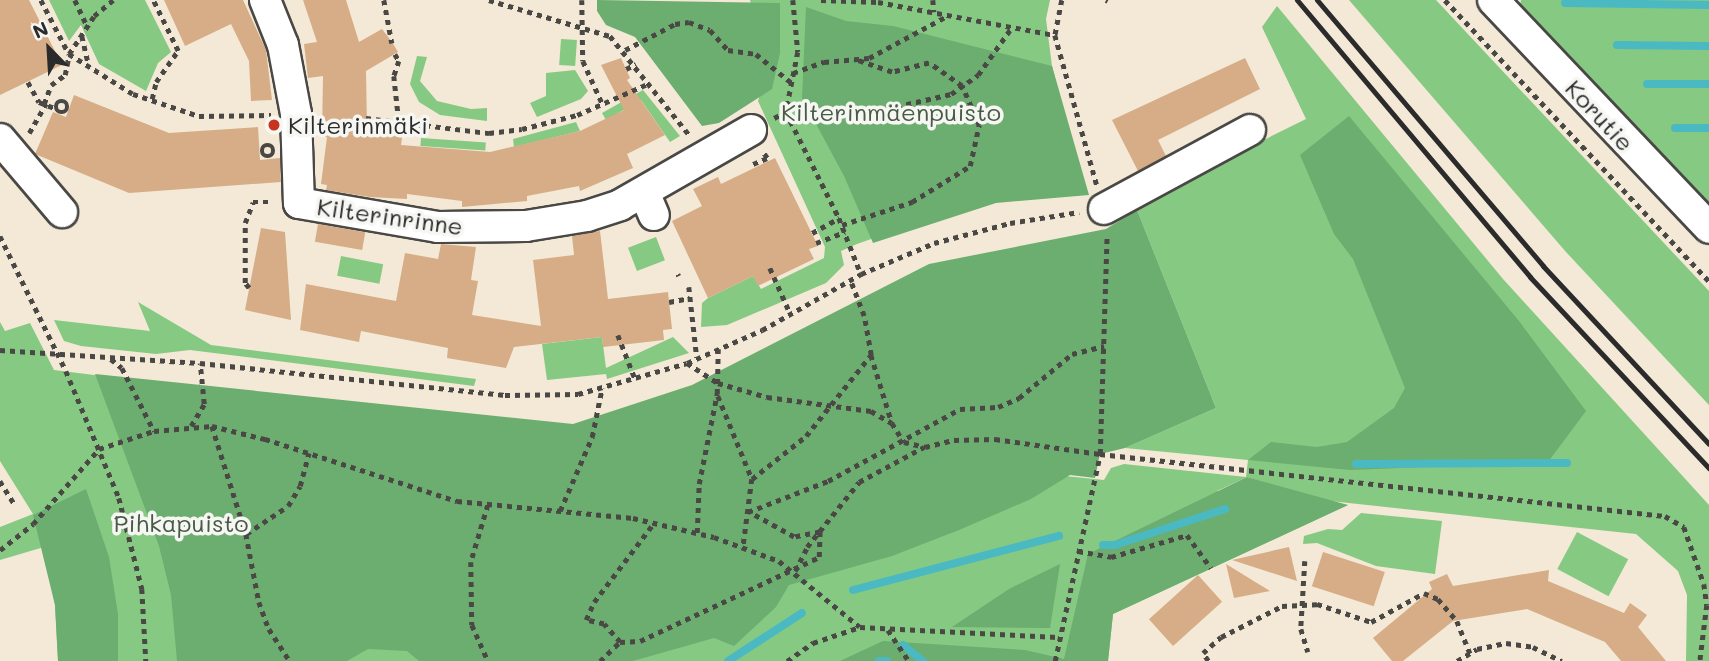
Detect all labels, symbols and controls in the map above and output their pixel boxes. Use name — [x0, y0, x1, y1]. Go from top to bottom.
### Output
north arrow — [14, 14, 84, 84]
text: N — [29, 15, 52, 44]
street label: Korutie — [1560, 73, 1640, 157]
park label: Kilterinmäenpuisto — [781, 98, 1001, 126]
place label: Kilterinmäki — [288, 111, 428, 139]
marker: Kilterinmäki — [266, 117, 282, 133]
street label: Kilterinrinne — [315, 192, 465, 240]
park label: Pihkapuisto — [114, 509, 248, 537]

